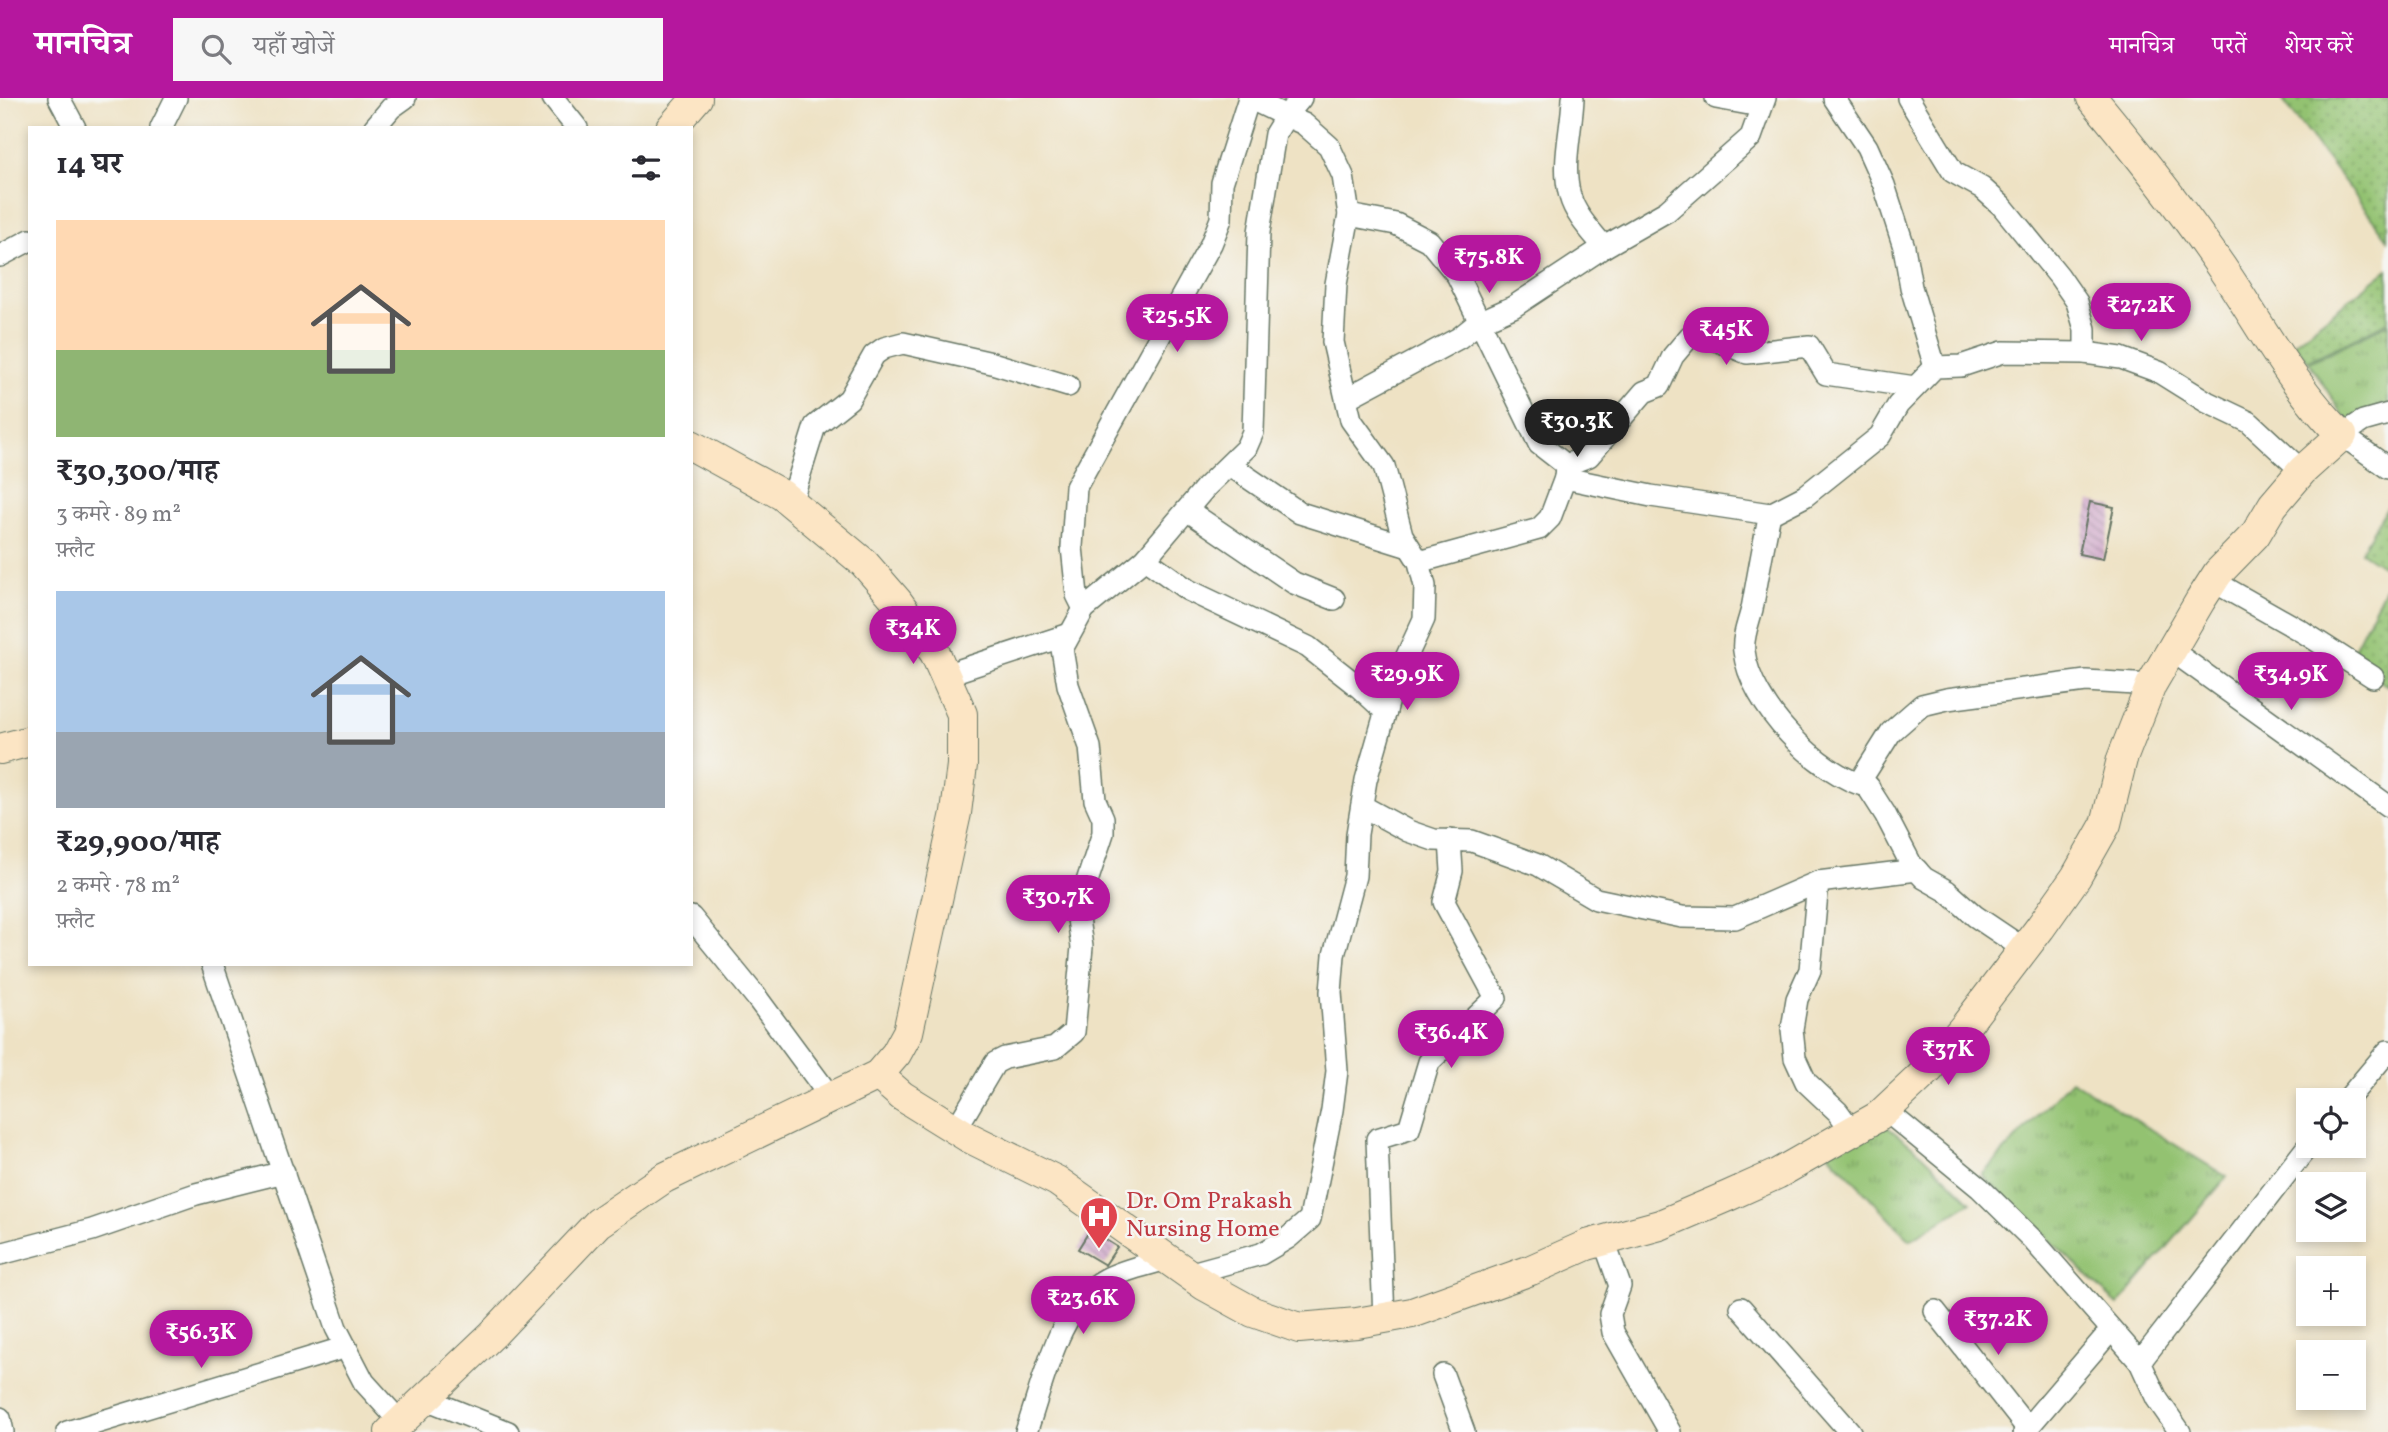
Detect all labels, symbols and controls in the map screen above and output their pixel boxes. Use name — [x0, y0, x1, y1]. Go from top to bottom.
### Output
search box — [173, 18, 663, 81]
text: मानचित्र — [35, 23, 131, 69]
text: यहाँ खोजें — [253, 29, 334, 65]
icon: search — [197, 30, 235, 68]
text: मानचित्र — [2109, 30, 2174, 64]
text: परतें — [2212, 30, 2247, 64]
text: शेयर करें — [2285, 30, 2353, 64]
text: 14 घर — [56, 144, 122, 186]
icon: filters — [627, 149, 665, 187]
pin: ₹75.8K — [1432, 236, 1546, 295]
text: ₹75.8K — [1454, 242, 1524, 274]
icon: home — [298, 266, 424, 392]
pin: ₹27.2K — [2084, 284, 2198, 343]
text: ₹27.2K — [2107, 290, 2175, 322]
pin: ₹25.5K — [1120, 294, 1234, 354]
text: ₹25.5K — [1142, 301, 1212, 333]
pin: ₹45K — [1685, 308, 1767, 367]
text: ₹45K — [1699, 314, 1753, 346]
pin: ₹30.3K — [1520, 400, 1634, 459]
text: ₹30.3K — [1541, 406, 1613, 438]
text: ₹30,300/माह — [56, 451, 218, 493]
text: 3 कमरे · 89 m² — [56, 499, 181, 531]
text: फ़्लैट — [56, 535, 94, 567]
pin: ₹34K — [872, 606, 954, 666]
text: ₹34K — [885, 613, 941, 645]
icon: home — [298, 637, 424, 763]
pin: ₹29.9K — [1350, 652, 1464, 712]
pin: ₹34.9K — [2234, 652, 2348, 712]
text: ₹29.9K — [1370, 659, 1444, 691]
text: ₹34.9K — [2254, 659, 2328, 691]
text: ₹29,900/माह — [56, 822, 220, 864]
text: 2 कमरे · 78 m² — [56, 870, 180, 902]
pin: ₹30.7K — [1001, 876, 1115, 935]
text: ₹30.7K — [1022, 882, 1094, 914]
text: फ़्लैट — [56, 906, 94, 938]
pin: ₹36.4K — [1394, 1010, 1508, 1070]
text: ₹36.4K — [1414, 1017, 1488, 1049]
pin: ₹37K — [1907, 1028, 1989, 1087]
text: ₹37K — [1922, 1034, 1974, 1066]
map controls — [2296, 1088, 2366, 1410]
button: locate — [2296, 1088, 2366, 1158]
button: layers — [2296, 1172, 2366, 1242]
place label: Dr. Om Prakash Nursing Home — [1126, 1185, 1292, 1247]
hospital icon: Dr. Om Prakash Nursing Home — [1078, 1195, 1120, 1250]
button: + — [2296, 1256, 2366, 1326]
pin: ₹23.6K — [1026, 1276, 1140, 1336]
text: ₹23.6K — [1047, 1283, 1119, 1315]
pin: ₹37.2K — [1941, 1298, 2055, 1357]
text: ₹37.2K — [1964, 1304, 2032, 1336]
pin: ₹56.3K — [144, 1310, 258, 1370]
text: ₹56.3K — [166, 1317, 236, 1349]
button: − — [2296, 1340, 2366, 1410]

